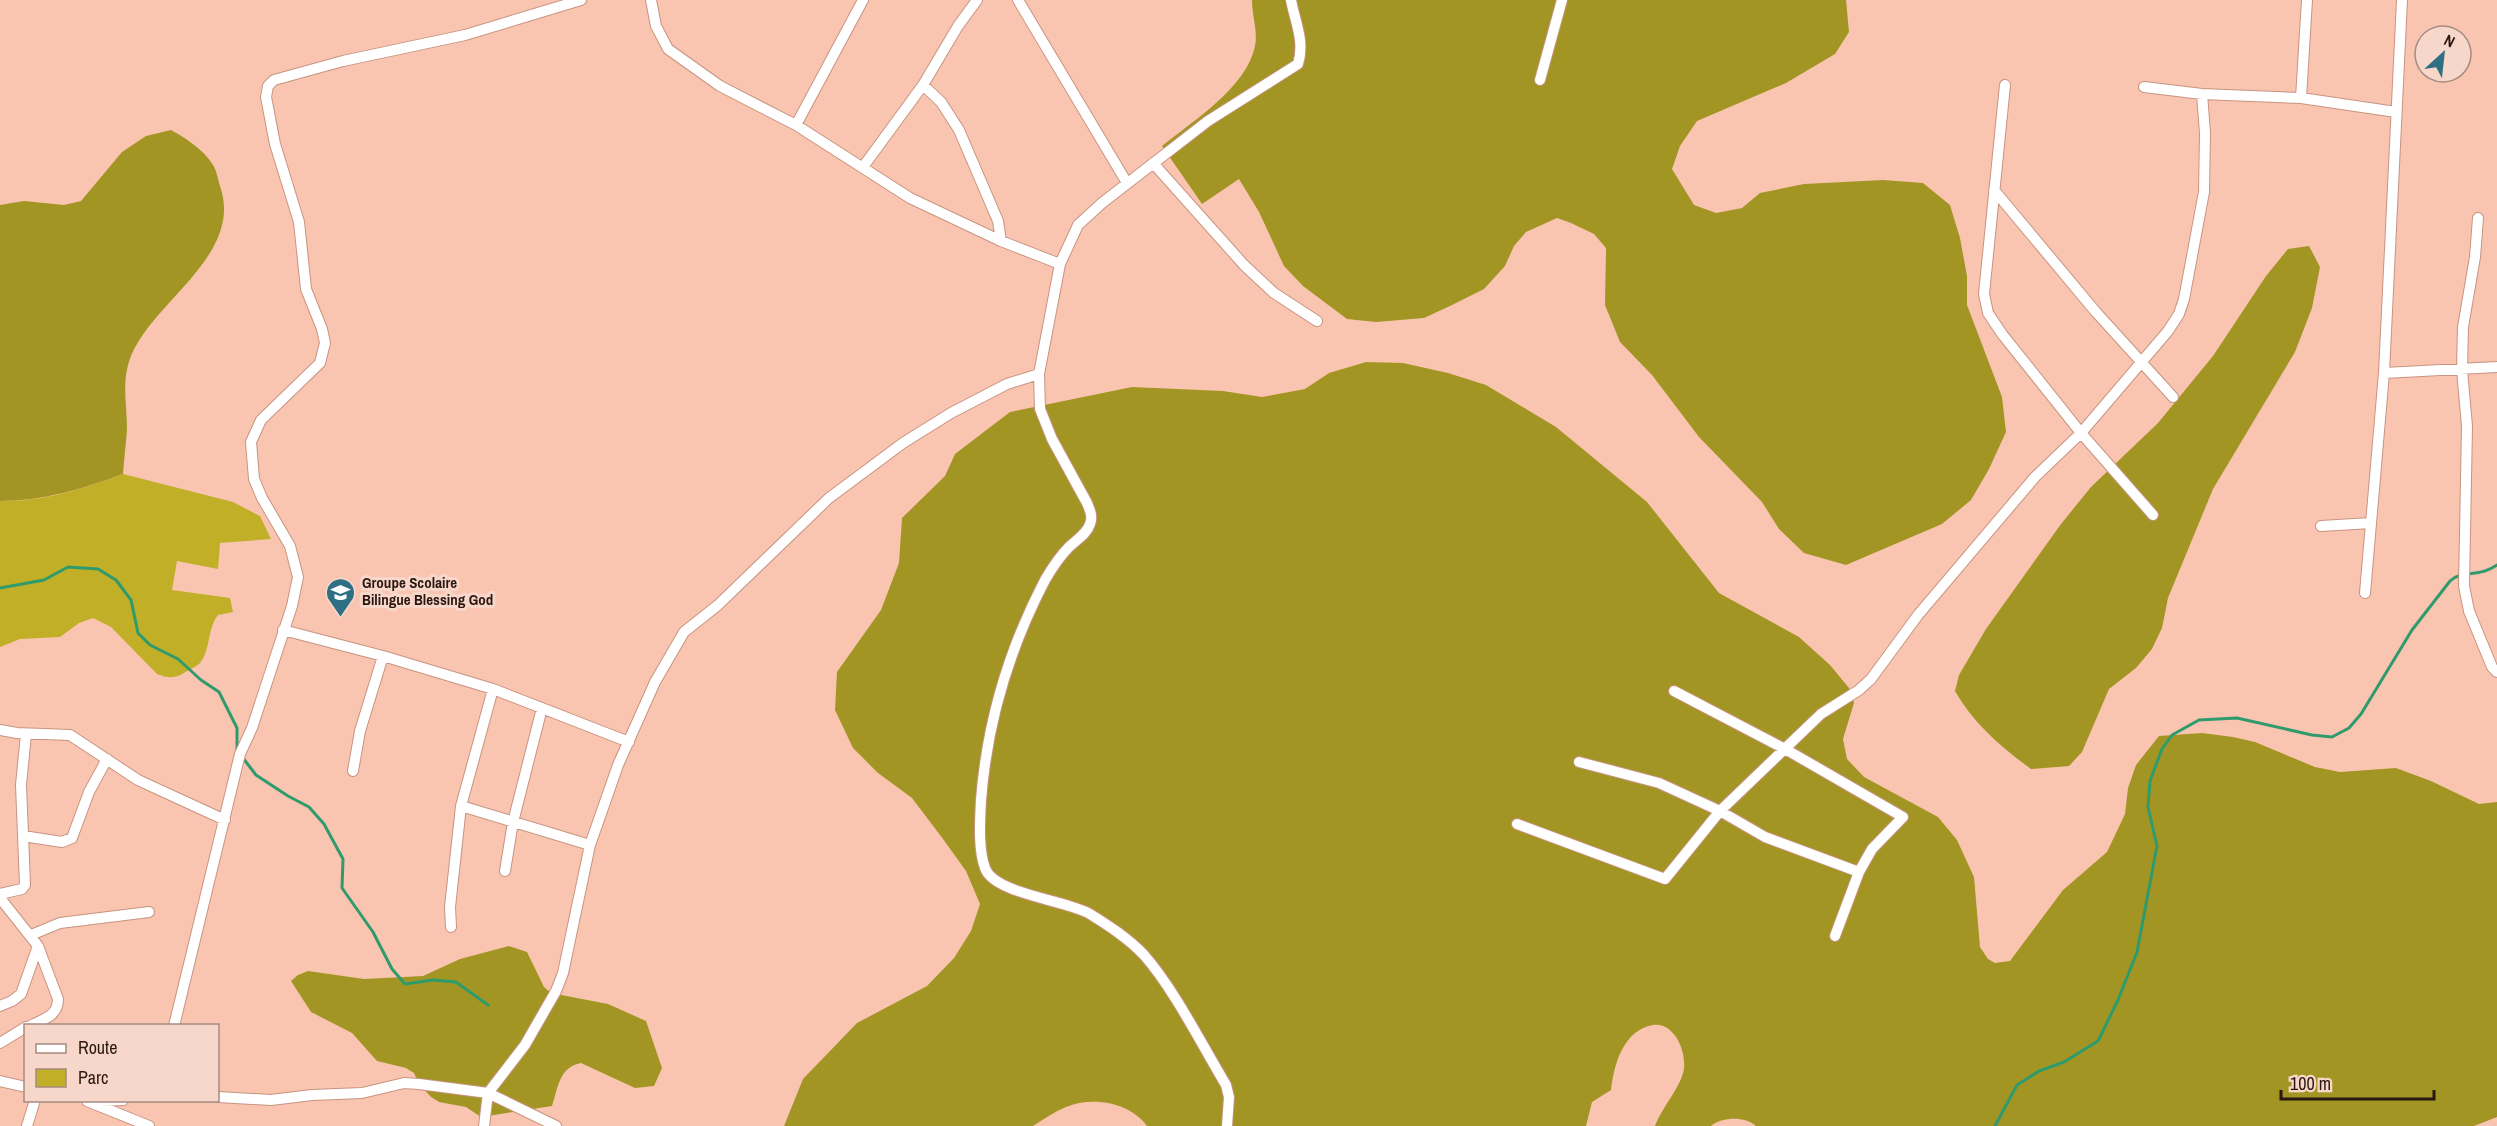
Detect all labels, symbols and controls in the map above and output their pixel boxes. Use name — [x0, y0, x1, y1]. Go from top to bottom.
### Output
north arrow — [2413, 24, 2473, 84]
text: N — [2441, 29, 2459, 53]
place label: Groupe Scolaire Bilingue Blessing God — [362, 572, 493, 610]
school or university icon: Groupe Scolaire Bilingue Blessing God — [325, 576, 357, 618]
legend — [24, 1024, 219, 1102]
text: Route — [78, 1035, 117, 1060]
scale bar — [2281, 1063, 2434, 1101]
text: Parc — [78, 1065, 108, 1090]
text: 100 m — [2290, 1071, 2331, 1096]

